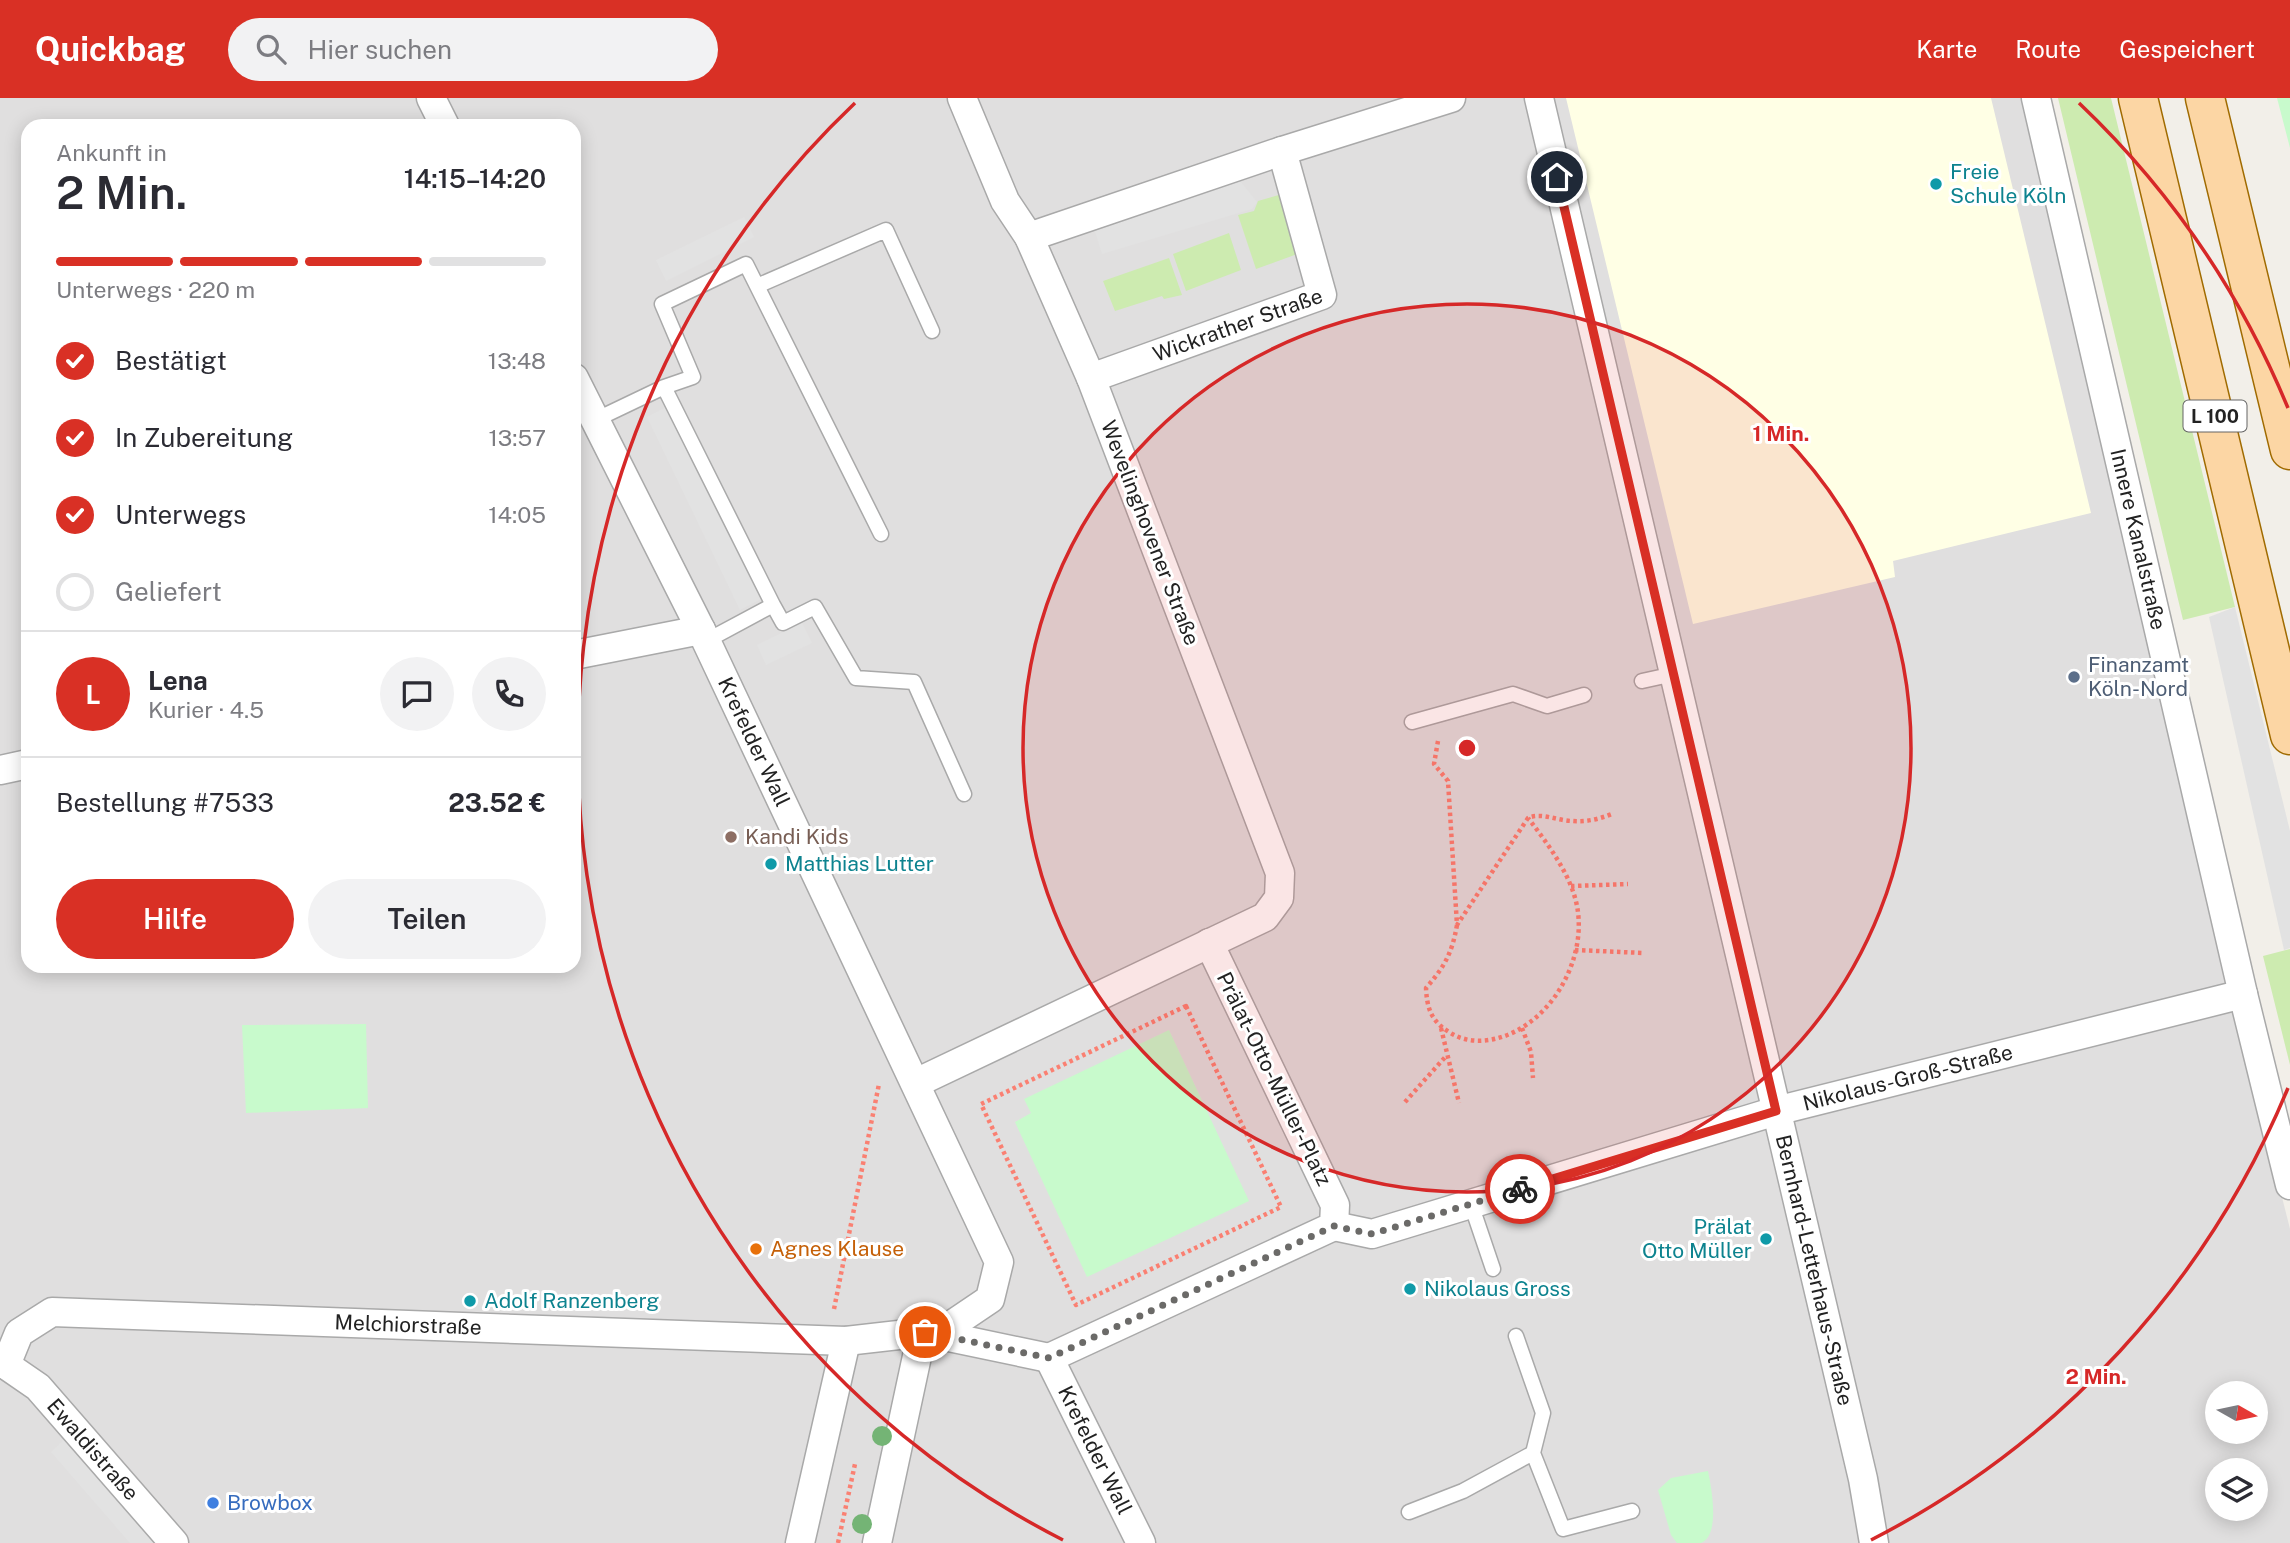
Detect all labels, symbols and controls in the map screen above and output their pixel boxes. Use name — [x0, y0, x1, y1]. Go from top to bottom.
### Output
search box — [228, 18, 718, 81]
text: Quickbag — [35, 30, 186, 68]
icon: search — [252, 30, 290, 68]
text: Hier suchen — [308, 34, 452, 65]
text: Karte — [1916, 35, 1977, 63]
text: Route — [2015, 35, 2081, 63]
text: Gespeichert — [2119, 35, 2255, 63]
text: Ankunft in — [56, 139, 167, 166]
pin — [1527, 147, 1587, 207]
icon: home — [1538, 158, 1576, 196]
place label: Freie Schule Köln — [1950, 159, 2066, 208]
text: 14:15–14:20 — [404, 163, 546, 194]
text: 2 Min. — [56, 165, 187, 219]
marker: Freie Schule Köln — [1928, 176, 1944, 192]
text: Unterwegs · 220 m — [56, 276, 255, 303]
street label: Wickrather Straße — [1149, 283, 1326, 367]
icon: check — [56, 342, 94, 380]
text: Bestätigt — [115, 345, 227, 376]
text: 13:48 — [488, 347, 546, 374]
road number: L 100 — [2184, 400, 2246, 432]
street label: Wevelinghovener Straße — [1096, 417, 1205, 649]
icon: check — [56, 419, 94, 457]
text: 1 Min. — [1753, 421, 1809, 446]
text: In Zubereitung — [115, 422, 293, 453]
text: 13:57 — [488, 424, 546, 451]
street label: Innere Kanalstraße — [2105, 446, 2171, 632]
icon: check — [56, 496, 94, 534]
text: Unterwegs — [115, 499, 246, 530]
text: 14:05 — [488, 501, 546, 528]
text: Geliefert — [115, 576, 222, 607]
place label: Finanzamt Köln-Nord — [2088, 652, 2189, 701]
button: chat — [380, 657, 454, 731]
button: phone — [472, 657, 546, 731]
text: Lena — [148, 665, 208, 696]
marker: Finanzamt Köln-Nord — [2066, 669, 2082, 685]
street label: Krefelder Wall — [713, 673, 795, 811]
text: L — [85, 679, 101, 710]
text: Kurier · 4.5 — [148, 696, 264, 723]
centre of rings — [1455, 736, 1479, 760]
text: Bestellung #7533 — [56, 787, 274, 818]
text: 23.52 € — [448, 787, 546, 818]
place label: Kandi Kids — [745, 824, 849, 849]
marker: Kandi Kids — [723, 829, 739, 845]
place label: Matthias Lutter — [785, 851, 934, 876]
marker: Matthias Lutter — [763, 856, 779, 872]
button: Hilfe — [56, 879, 294, 959]
button: Teilen — [308, 879, 546, 959]
street label: Prälat-Otto-Müller-Platz — [1212, 968, 1337, 1190]
street label: Nikolaus-Groß-Straße — [1800, 1039, 2015, 1116]
street label: Bernhard-Letterhaus-Straße — [1771, 1132, 1858, 1408]
courier — [1485, 1154, 1555, 1224]
icon: bike — [1501, 1170, 1539, 1208]
place label: Prälat Otto Müller — [1642, 1214, 1752, 1263]
marker: Prälat Otto Müller — [1758, 1231, 1774, 1247]
place label: Agnes Klause — [770, 1236, 904, 1261]
marker: Agnes Klause — [748, 1241, 764, 1257]
place label: Nikolaus Gross — [1424, 1276, 1571, 1301]
marker: Nikolaus Gross — [1402, 1281, 1418, 1297]
place label: Adolf Ranzenberg — [484, 1288, 659, 1313]
marker: Adolf Ranzenberg — [462, 1293, 478, 1309]
pin — [895, 1302, 955, 1362]
street label: Melchiorstraße — [334, 1309, 482, 1340]
icon: bag — [906, 1313, 944, 1351]
text: 2 Min. — [2065, 1364, 2127, 1389]
north arrow — [2205, 1381, 2268, 1444]
map controls — [2205, 1381, 2268, 1521]
street label: Krefelder Wall — [1053, 1382, 1138, 1518]
street label: Ewaldistraße — [42, 1393, 144, 1505]
button: layers — [2205, 1458, 2268, 1521]
place label: Browbox — [227, 1490, 313, 1515]
marker: Browbox — [205, 1495, 221, 1511]

